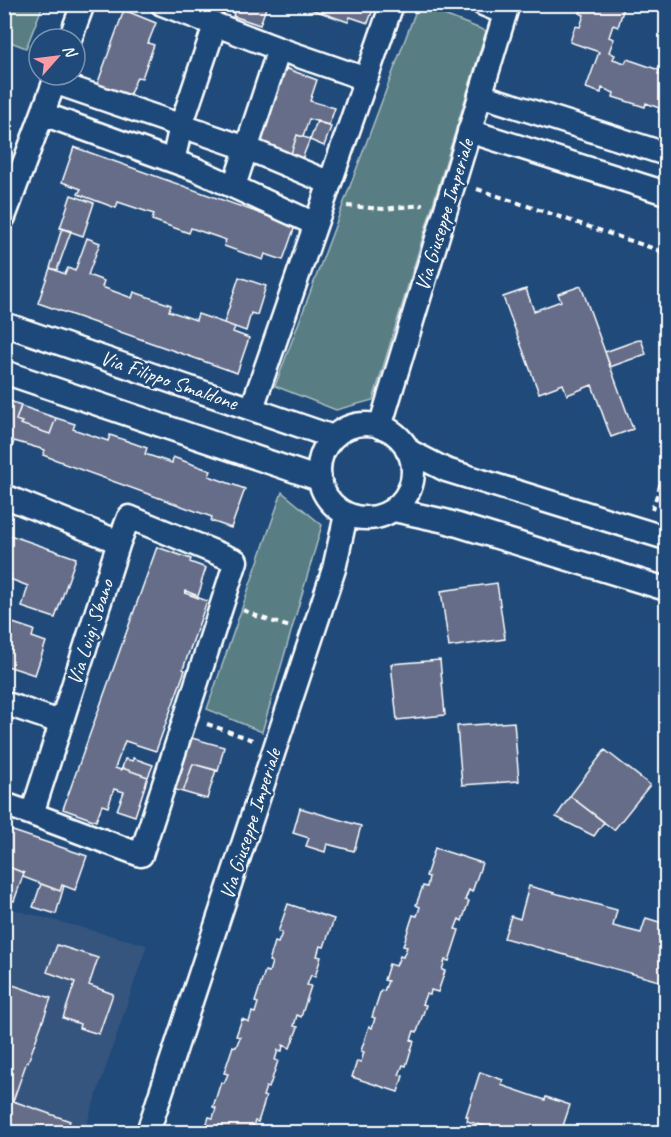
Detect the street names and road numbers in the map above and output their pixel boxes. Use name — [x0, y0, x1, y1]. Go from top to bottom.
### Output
street label: Via Giuseppe Imperiale — [409, 134, 480, 294]
street label: Via Filippo Smaldone — [97, 344, 242, 416]
street label: Via Luigi Sbano — [61, 574, 120, 688]
street label: Via Giuseppe Imperiale — [213, 743, 287, 903]

